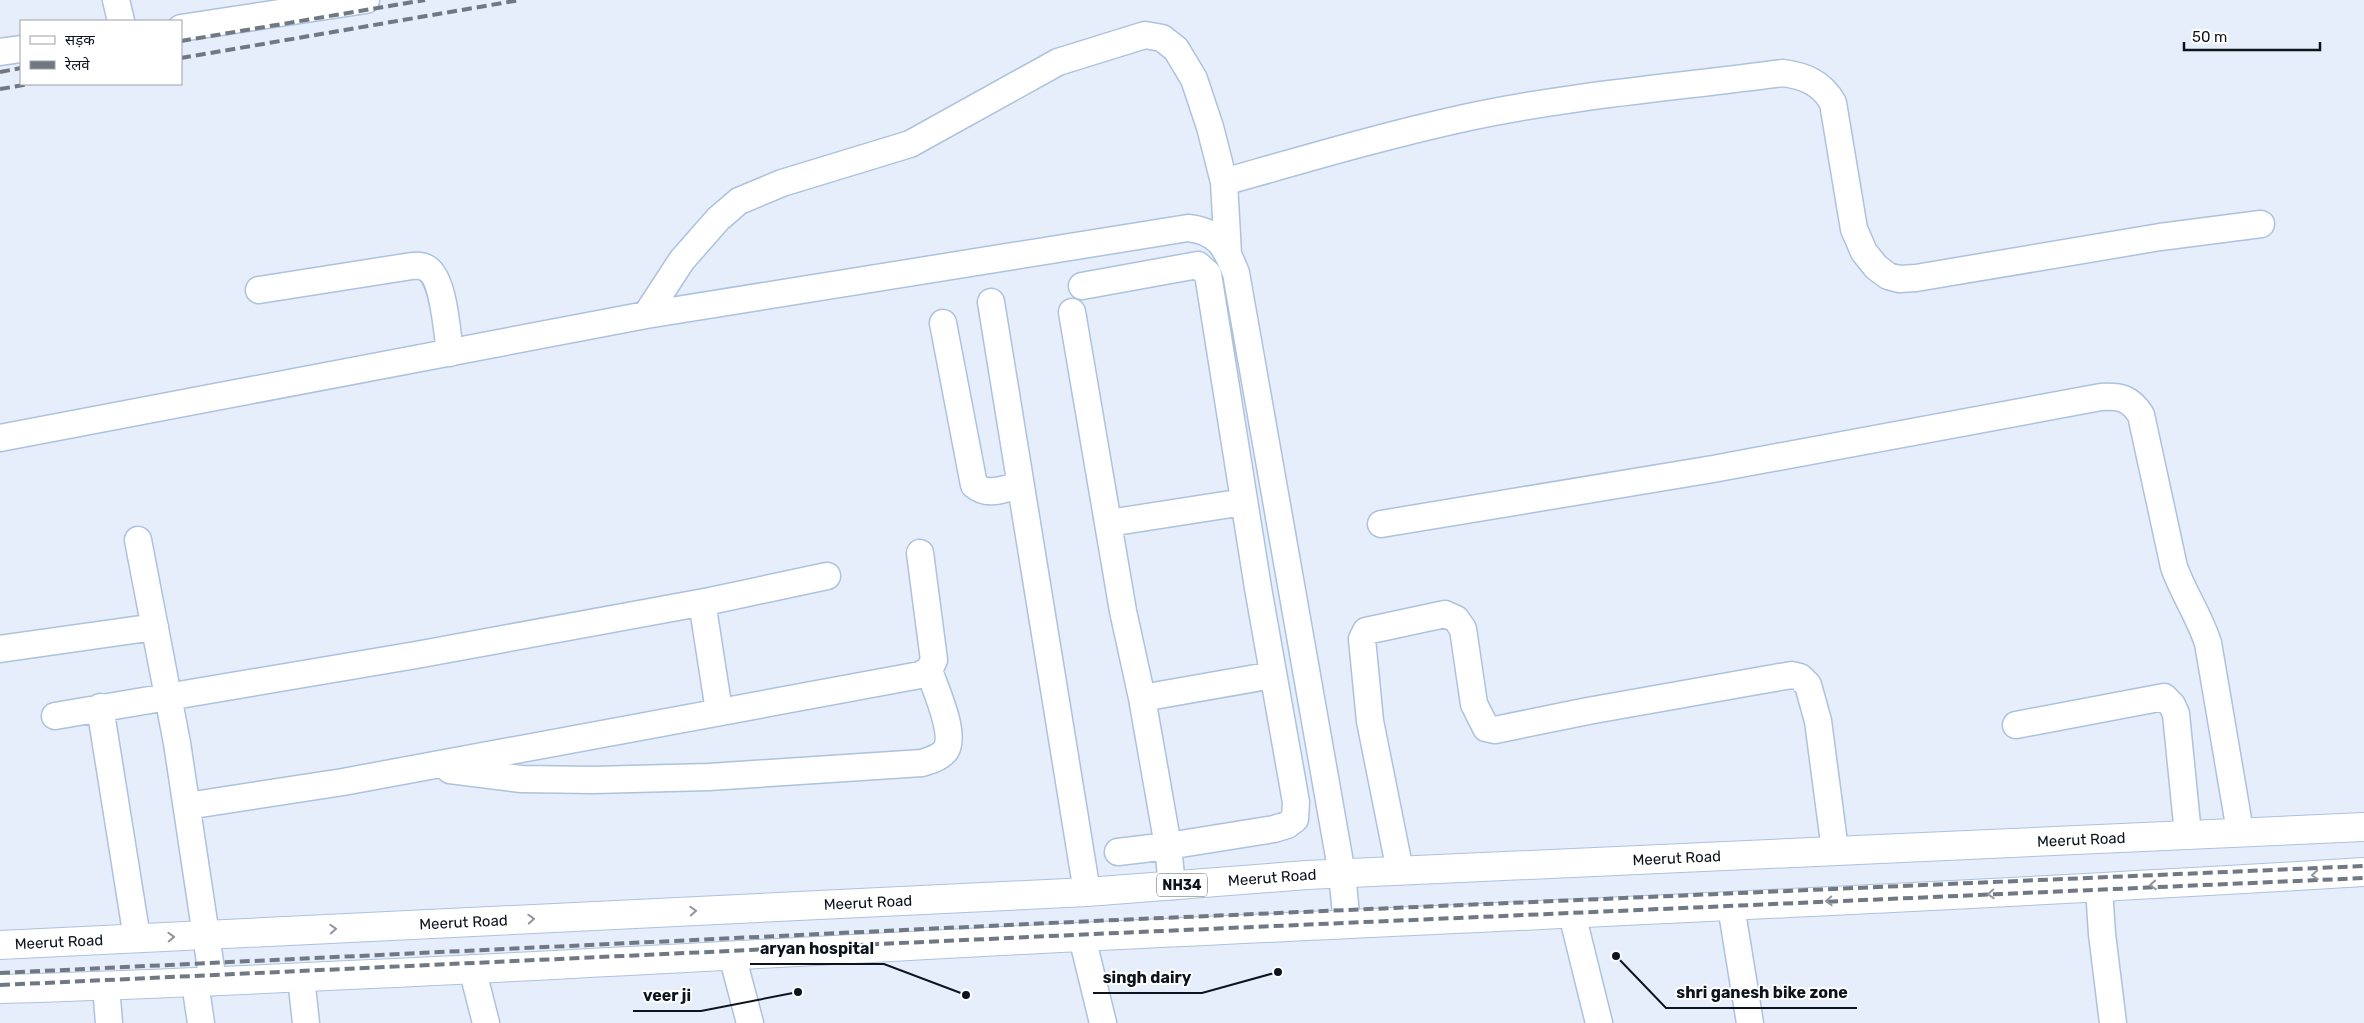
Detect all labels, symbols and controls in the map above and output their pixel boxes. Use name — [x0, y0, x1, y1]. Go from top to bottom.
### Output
legend — [20, 20, 182, 85]
scale bar — [2184, 20, 2320, 52]
text: 50 m — [2192, 28, 2227, 46]
text: सड़क — [65, 31, 95, 49]
text: रेलवे — [64, 56, 90, 74]
street label: Meerut Road — [2037, 829, 2126, 851]
street label: Meerut Road — [1632, 847, 1721, 869]
street label: Meerut Road — [1227, 866, 1317, 890]
one-way arrow — [2311, 870, 2319, 881]
road number: NH34 — [1157, 874, 1207, 896]
one-way arrow — [2149, 879, 2157, 890]
one-way arrow — [1987, 888, 1995, 899]
street label: Meerut Road — [823, 892, 913, 914]
one-way arrow — [1824, 896, 1832, 907]
one-way arrow — [689, 906, 697, 917]
street label: Meerut Road — [419, 911, 508, 934]
one-way arrow — [527, 914, 535, 925]
one-way arrow — [330, 924, 338, 934]
street label: Meerut Road — [14, 931, 104, 953]
one-way arrow — [167, 931, 175, 942]
callout: aryan hospital — [750, 933, 884, 964]
text: aryan hospital — [760, 939, 874, 958]
callout: singh dairy — [1093, 962, 1202, 993]
text: singh dairy — [1103, 968, 1192, 987]
callout: shri ganesh bike zone — [1666, 977, 1857, 1008]
callout: veer ji — [633, 980, 701, 1011]
text: shri ganesh bike zone — [1676, 983, 1848, 1002]
text: veer ji — [643, 986, 691, 1005]

